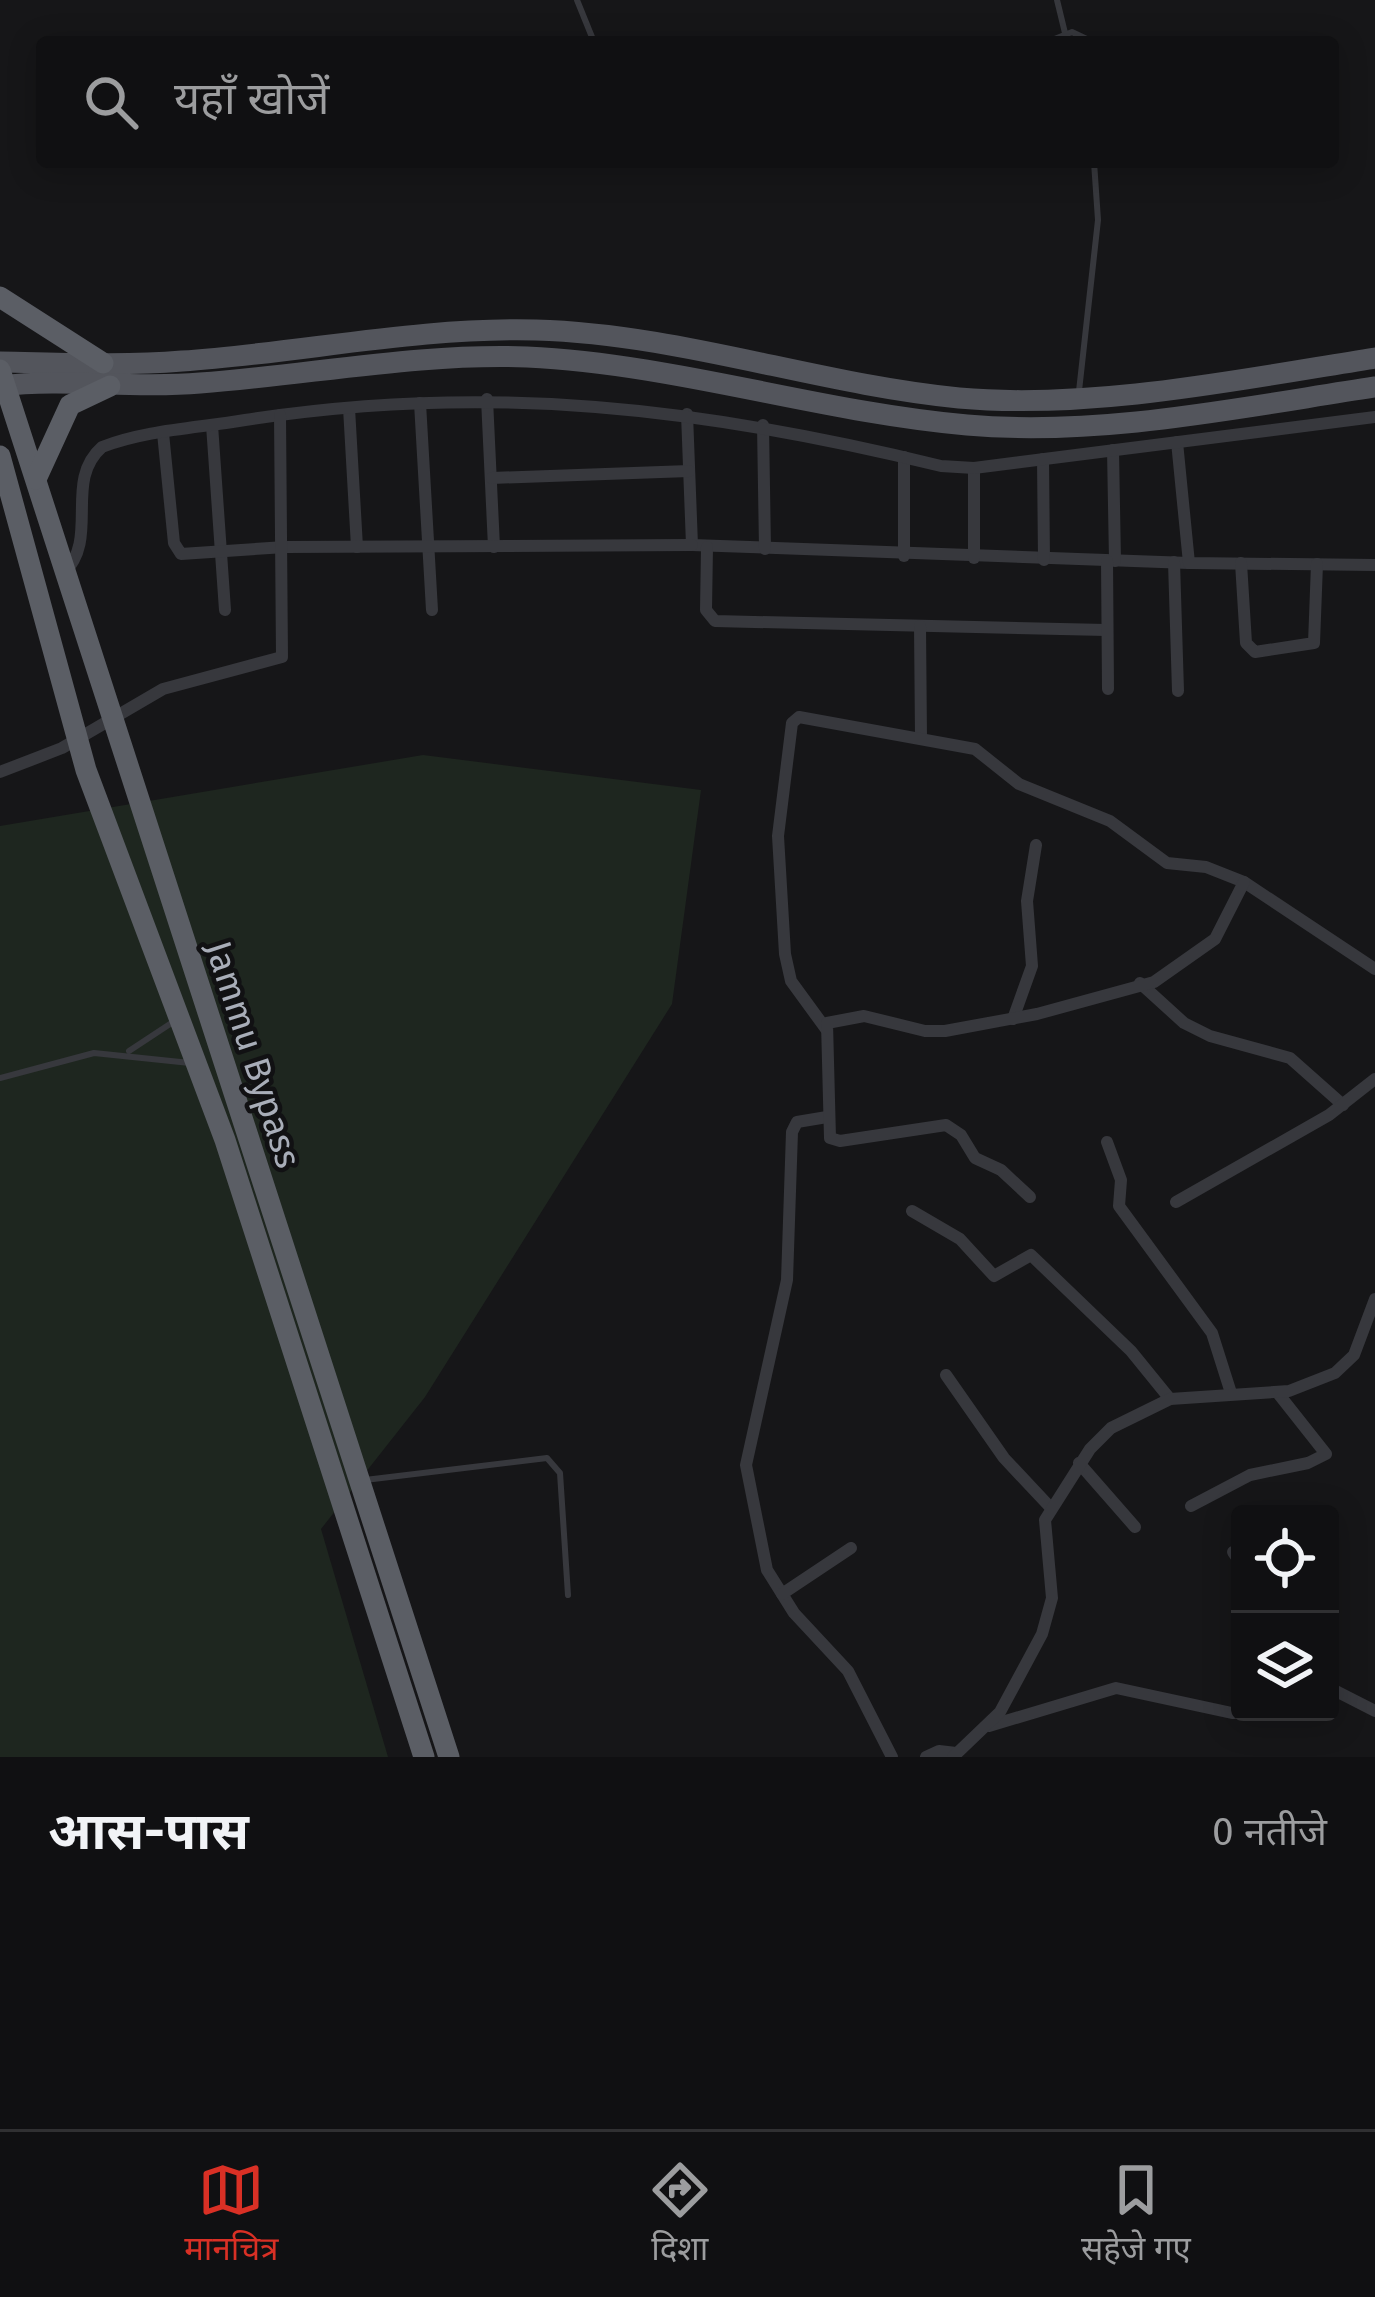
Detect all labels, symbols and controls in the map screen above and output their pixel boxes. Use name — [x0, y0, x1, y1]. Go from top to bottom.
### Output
search box — [36, 36, 1339, 168]
icon: search — [78, 69, 144, 135]
text: यहाँ खोजें — [174, 72, 329, 126]
street label: Jammu Bypass — [196, 935, 310, 1173]
map controls — [1231, 1505, 1339, 1721]
button: locate — [1231, 1505, 1339, 1613]
button: layers — [1231, 1613, 1339, 1721]
text: आस-पास — [48, 1801, 249, 1863]
text: 0 नतीजे — [1212, 1809, 1327, 1855]
tab: मानचित्र — [184, 2157, 278, 2273]
tab: दिशा — [647, 2157, 713, 2273]
tab: सहेजे गए — [1081, 2157, 1191, 2273]

